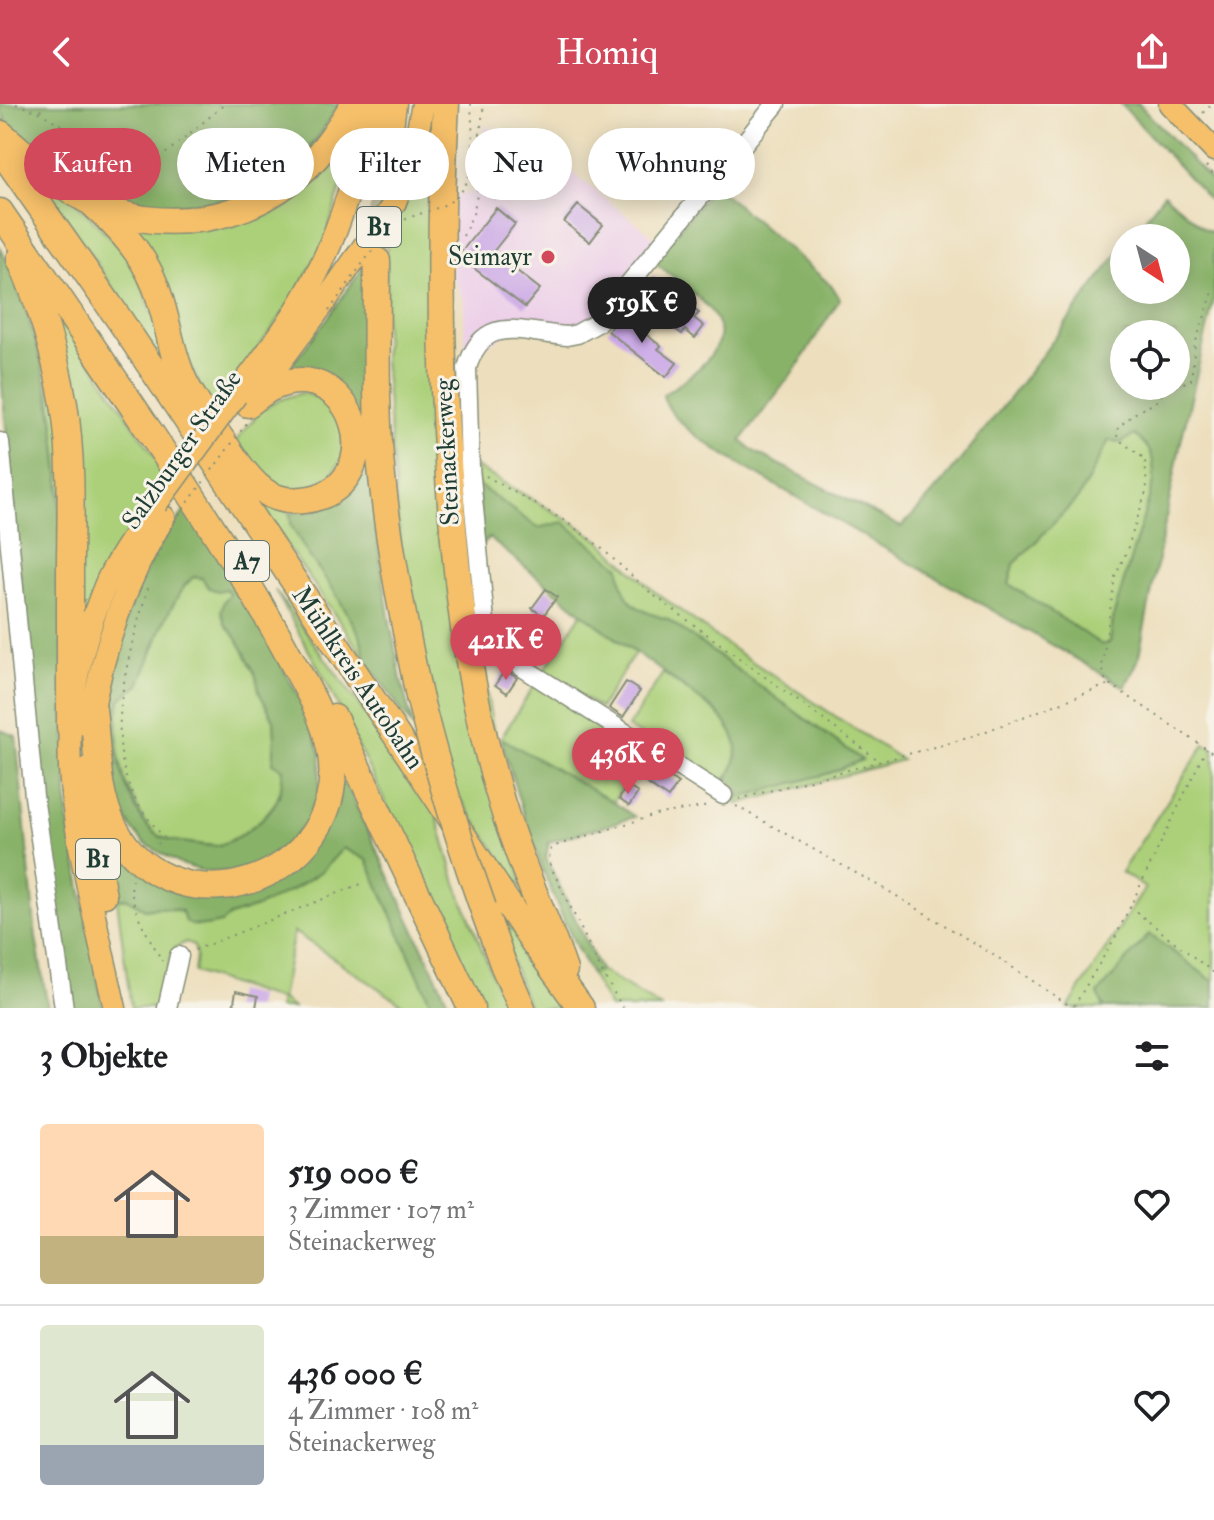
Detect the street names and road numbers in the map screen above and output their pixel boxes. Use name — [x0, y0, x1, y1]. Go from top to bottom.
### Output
road number: B1 — [357, 207, 401, 247]
street label: Salzburger Straße — [115, 364, 249, 536]
street label: Steinackerweg — [427, 376, 467, 526]
road number: A7 — [225, 541, 269, 581]
street label: Mühlkreis Autobahn — [285, 580, 431, 776]
road number: B1 — [76, 839, 120, 879]

